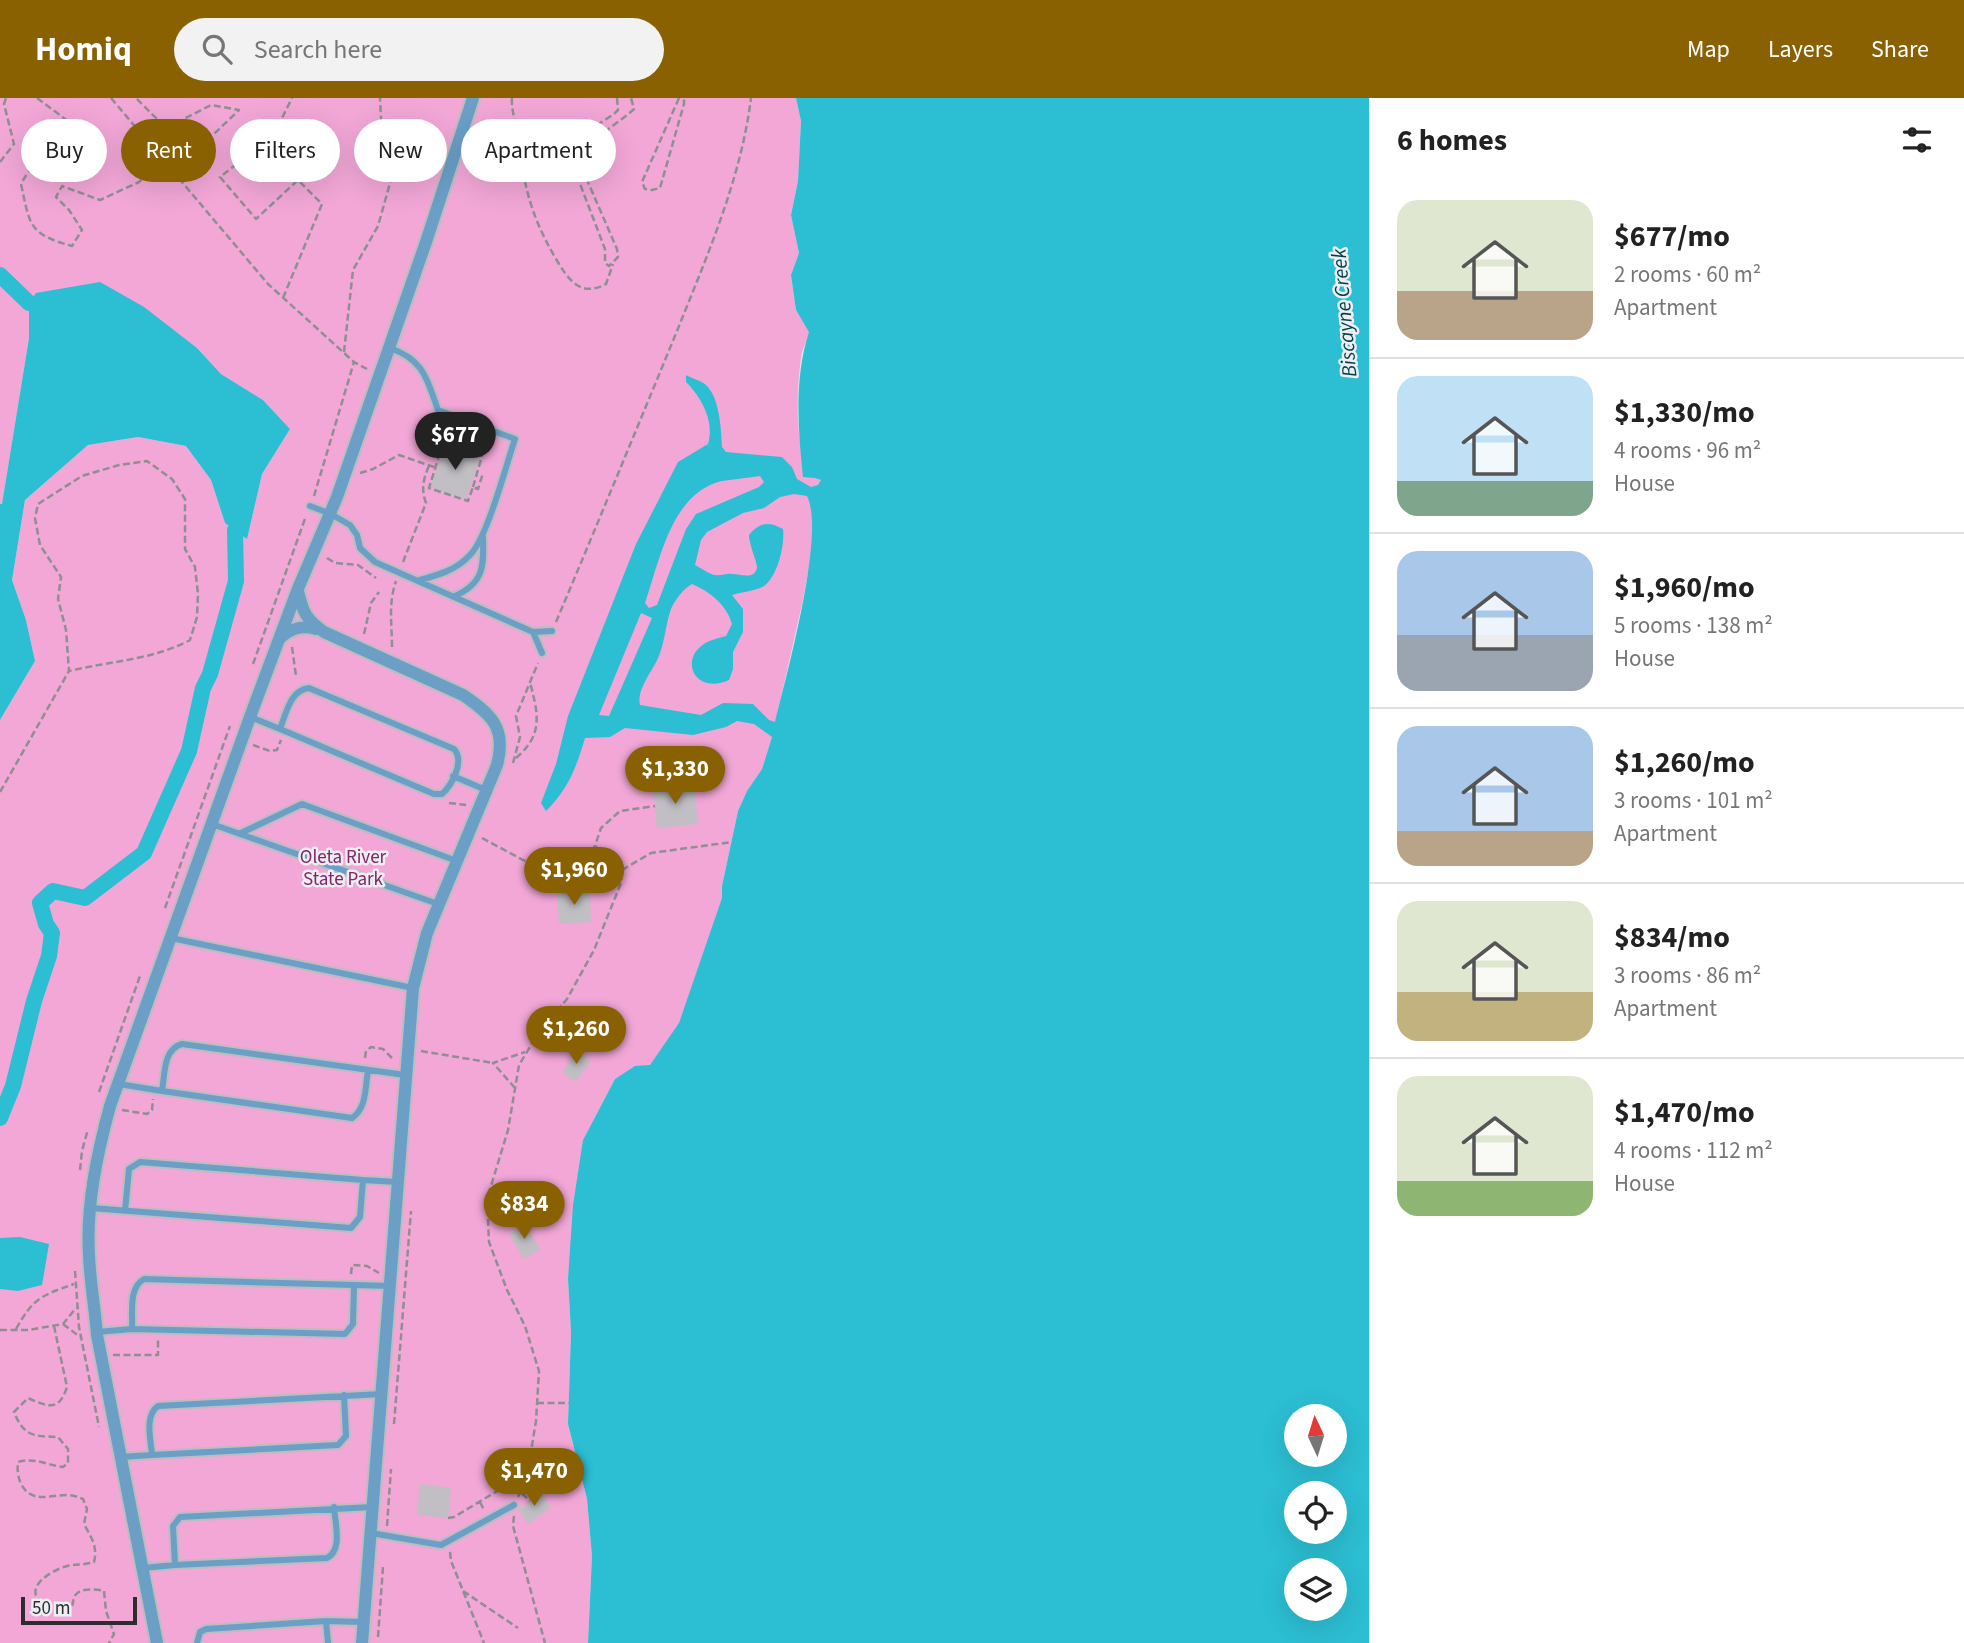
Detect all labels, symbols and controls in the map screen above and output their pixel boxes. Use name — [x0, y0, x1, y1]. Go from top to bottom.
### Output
search box — [174, 18, 664, 81]
text: Homiq — [35, 26, 132, 73]
icon: search — [198, 30, 236, 68]
text: Search here — [254, 31, 382, 68]
text: Map — [1687, 32, 1730, 67]
text: Layers — [1768, 32, 1833, 67]
text: Share — [1871, 32, 1929, 67]
chip: Buy — [21, 119, 107, 182]
chip: Rent — [121, 119, 216, 182]
chip: Filters — [230, 119, 340, 182]
chip: New — [354, 119, 447, 182]
chip: Apartment — [461, 119, 616, 182]
text: 6 homes — [1397, 119, 1507, 162]
icon: filters — [1898, 121, 1936, 159]
text: $677/mo — [1614, 215, 1730, 258]
icon: home — [1453, 228, 1537, 312]
water label: Biscayne Creek — [1323, 246, 1365, 379]
text: 2 rooms · 60 m² — [1614, 258, 1761, 291]
text: Apartment — [1614, 291, 1717, 324]
text: $1,330/mo — [1614, 391, 1755, 434]
icon: home — [1453, 404, 1537, 488]
pin: $677 — [414, 412, 496, 472]
text: $677 — [431, 418, 479, 451]
text: 4 rooms · 96 m² — [1614, 434, 1761, 467]
text: House — [1614, 467, 1675, 500]
text: $1,960/mo — [1614, 566, 1755, 609]
icon: home — [1453, 579, 1537, 663]
text: 5 rooms · 138 m² — [1614, 609, 1773, 642]
text: House — [1614, 642, 1675, 675]
text: $1,260/mo — [1614, 741, 1755, 784]
pin: $1,330 — [618, 746, 732, 806]
text: $1,330 — [641, 752, 709, 785]
icon: home — [1453, 754, 1537, 838]
text: 3 rooms · 101 m² — [1614, 784, 1773, 817]
text: Apartment — [1614, 817, 1717, 850]
park label: Oleta River State Park — [300, 844, 387, 893]
pin: $1,960 — [517, 848, 631, 907]
text: $1,960 — [540, 853, 608, 886]
text: $834/mo — [1614, 916, 1730, 959]
icon: home — [1453, 929, 1537, 1013]
text: 3 rooms · 86 m² — [1614, 959, 1761, 992]
text: Apartment — [1614, 992, 1717, 1025]
pin: $1,260 — [519, 1006, 633, 1066]
text: $1,260 — [542, 1012, 610, 1045]
text: $1,470/mo — [1614, 1091, 1755, 1134]
icon: home — [1453, 1104, 1537, 1188]
text: 4 rooms · 112 m² — [1614, 1134, 1773, 1167]
text: House — [1614, 1167, 1675, 1200]
pin: $834 — [483, 1182, 565, 1241]
text: $834 — [500, 1187, 548, 1220]
north arrow — [1284, 1404, 1348, 1466]
map controls — [1284, 1404, 1347, 1621]
pin: $1,470 — [477, 1448, 591, 1508]
text: $1,470 — [500, 1454, 568, 1487]
button: locate — [1284, 1481, 1347, 1544]
button: layers — [1284, 1558, 1347, 1621]
scale bar — [21, 1594, 136, 1626]
text: 50 m — [32, 1595, 70, 1622]

